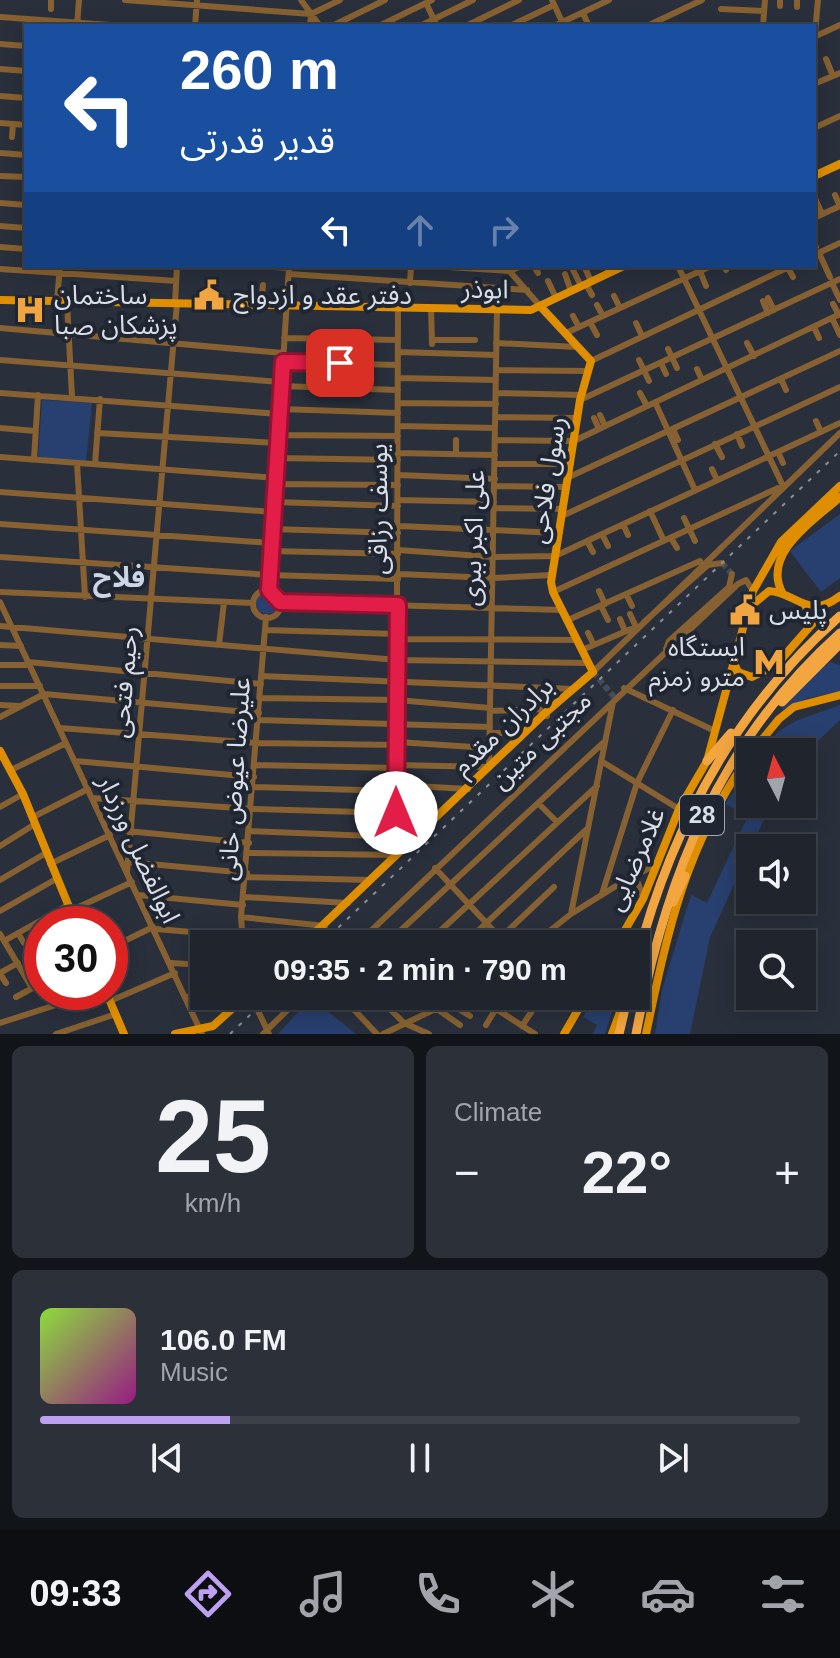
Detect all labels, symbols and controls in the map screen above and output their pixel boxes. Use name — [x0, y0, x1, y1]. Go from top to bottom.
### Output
text: 260 m — [180, 38, 339, 101]
icon: left — [48, 56, 152, 160]
text: قدیر قدرتی — [180, 120, 335, 161]
icon: left — [314, 208, 358, 252]
icon: ahead — [398, 208, 442, 252]
icon: right — [482, 208, 526, 252]
street label: ابوذر — [460, 274, 509, 304]
public building icon: دفتر عقد و ازدواج — [192, 278, 226, 312]
place label: ساختمان پزشکان صبا — [54, 280, 177, 342]
place label: دفتر عقد و ازدواج — [233, 280, 412, 314]
hospital icon: ساختمان پزشکان صبا — [13, 293, 47, 327]
pin — [306, 329, 374, 397]
icon: arrive — [318, 341, 362, 385]
street label: رسول فلاحی — [522, 414, 572, 546]
street label: یوسف رزاقی — [363, 443, 393, 575]
street label: علی اکبر ببری — [456, 469, 490, 607]
district label: فلاح — [93, 562, 145, 598]
public building icon: پلیس — [728, 593, 762, 627]
place label: پلیس — [769, 595, 827, 627]
street label: رحیم فتحی — [104, 625, 149, 740]
place label: ایستگاه مترو زمزم — [649, 632, 745, 697]
metro station icon: ایستگاه مترو زمزم — [752, 645, 786, 679]
street label: برادران مقدم — [446, 671, 563, 785]
street label: علیرضا عیوض خانی — [212, 676, 257, 882]
street label: مجتبی متین — [485, 685, 597, 795]
north arrow — [736, 738, 816, 818]
map controls — [736, 738, 816, 1010]
street label: ابوالفضل ورزدار — [91, 769, 186, 928]
position arrow — [354, 771, 438, 855]
road number: 28 — [680, 795, 724, 835]
street label: غلامرضایی — [599, 803, 671, 915]
button: sound — [736, 834, 816, 914]
speed limit sign: 30 — [24, 906, 128, 1010]
button: search — [736, 930, 816, 1010]
text: 09:35 · 2 min · 790 m — [273, 953, 567, 986]
text: 25 — [155, 1078, 271, 1194]
text: Climate — [454, 1097, 542, 1127]
text: 22° — [582, 1139, 672, 1206]
text: − — [454, 1148, 480, 1197]
text: + — [774, 1148, 800, 1197]
text: km/h — [185, 1188, 241, 1218]
text: 106.0 FM — [160, 1323, 287, 1356]
text: Music — [160, 1357, 228, 1387]
icon: previous — [145, 1436, 189, 1480]
icon: pause — [398, 1436, 442, 1480]
icon: next — [651, 1436, 695, 1480]
icon: directions — [180, 1566, 236, 1622]
icon: music — [295, 1566, 351, 1622]
icon: phone — [410, 1566, 466, 1622]
icon: climate — [525, 1566, 581, 1622]
icon: car — [640, 1566, 696, 1622]
icon: filters — [755, 1566, 811, 1622]
text: 09:33 — [29, 1573, 122, 1614]

